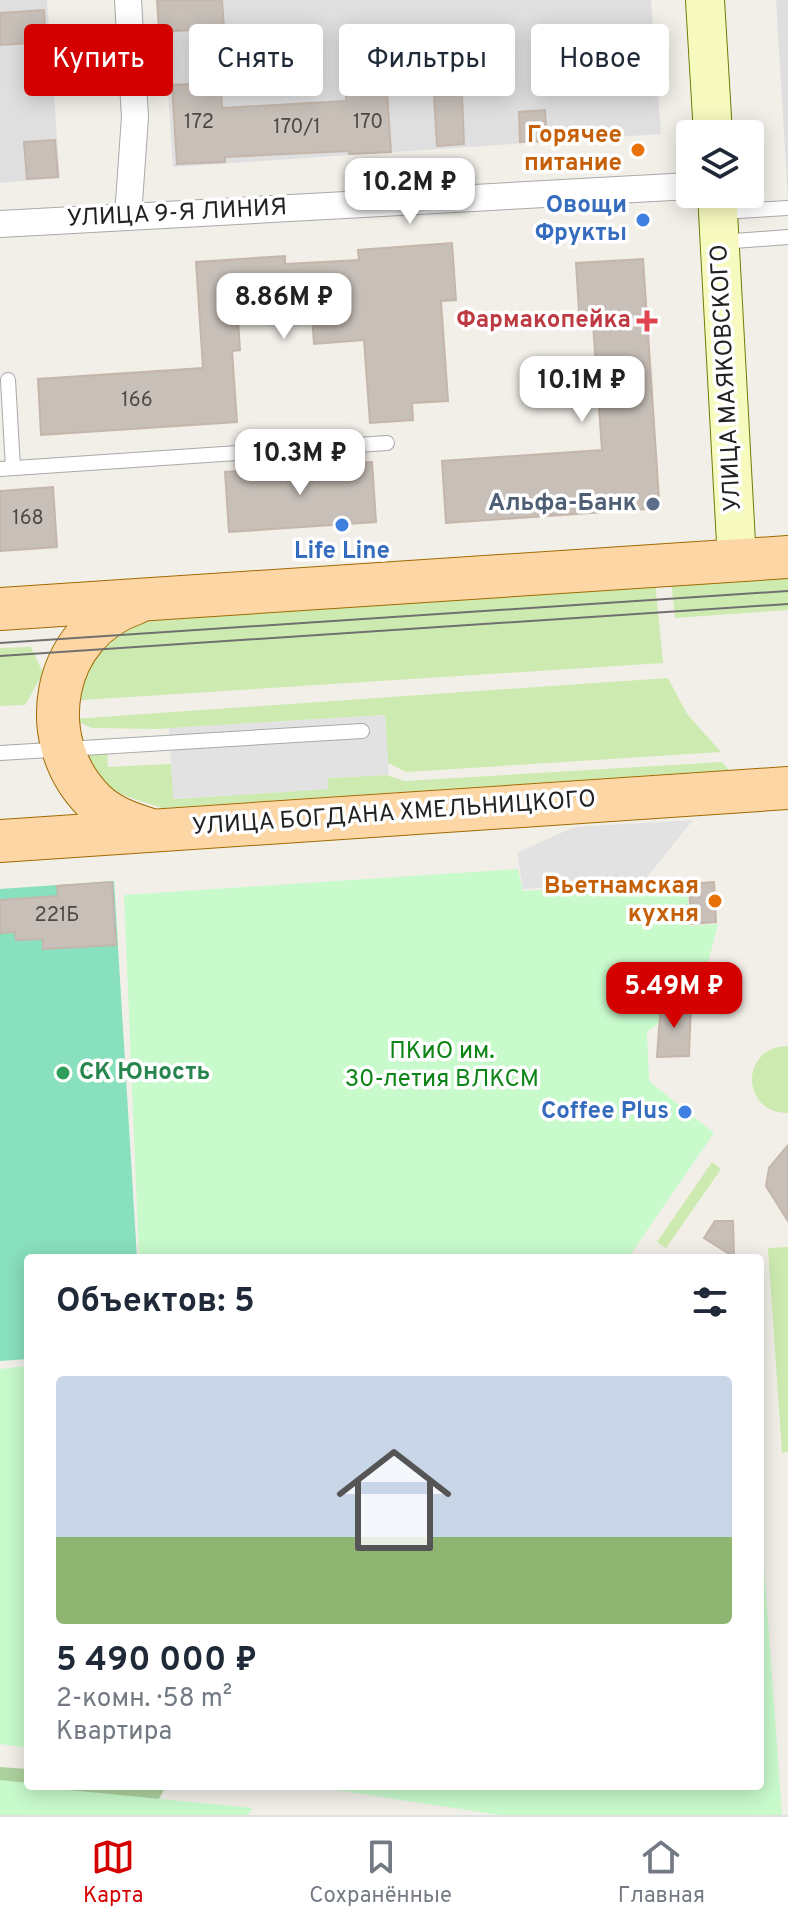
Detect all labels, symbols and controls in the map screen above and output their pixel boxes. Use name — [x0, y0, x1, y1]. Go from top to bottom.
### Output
chip: Купить — [24, 24, 173, 96]
chip: Снять — [189, 24, 323, 96]
chip: Фильтры — [339, 24, 515, 96]
chip: Новое — [531, 24, 669, 96]
house number: 172 — [184, 110, 214, 136]
house number: 170 — [353, 110, 383, 136]
house number: 170/1 — [273, 115, 321, 141]
map controls — [676, 120, 764, 208]
button: layers — [676, 120, 764, 208]
place label: Горячее питание — [524, 121, 622, 179]
marker: Горячее питание — [629, 141, 647, 159]
pin: 10.2M ₽ — [336, 158, 484, 226]
text: 10.2M ₽ — [363, 167, 457, 200]
place label: Овощи Фрукты — [535, 191, 627, 249]
street label: УЛИЦА 9-Я ЛИНИЯ — [66, 193, 288, 235]
marker: Овощи Фрукты — [634, 211, 652, 229]
street label: УЛИЦА МАЯКОВСКОГО — [705, 244, 749, 512]
pin: 8.86M ₽ — [210, 273, 358, 341]
text: 8.86M ₽ — [234, 282, 334, 315]
place label: Фармакопейка — [457, 306, 631, 336]
marker: Фармакопейка — [638, 312, 656, 330]
pin: 10.1M ₽ — [508, 356, 656, 424]
text: 10.1M ₽ — [538, 365, 626, 398]
house number: 166 — [121, 388, 153, 414]
pin: 10.3M ₽ — [226, 429, 374, 497]
text: 10.3M ₽ — [253, 438, 347, 471]
place label: Альфа-Банк — [488, 489, 637, 519]
marker: Альфа-Банк — [644, 495, 662, 513]
house number: 168 — [12, 506, 44, 532]
marker: Life Line — [333, 516, 351, 534]
place label: Life Line — [294, 537, 390, 567]
street label: УЛИЦА БОГДАНА ХМЕЛЬНИЦКОГО — [191, 785, 597, 843]
place label: Вьетнамская кухня — [544, 872, 699, 930]
marker: Вьетнамская кухня — [706, 892, 724, 910]
house number: 221Б — [35, 903, 79, 929]
pin: 5.49M ₽ — [600, 962, 748, 1030]
text: 5.49M ₽ — [624, 971, 724, 1004]
park label: ПКиО им. 30-летия ВЛКСМ — [345, 1037, 539, 1095]
place label: СК Юность — [79, 1058, 210, 1088]
marker: СК Юность — [54, 1064, 72, 1082]
place label: Coffee Plus — [541, 1097, 669, 1127]
marker: Coffee Plus — [676, 1103, 694, 1121]
icon: filters — [688, 1280, 732, 1324]
text: Объектов: 5 — [56, 1281, 255, 1324]
icon: home — [322, 1428, 466, 1572]
text: 5 490 000 ₽ — [56, 1640, 257, 1683]
text: 2-комн. · 58 m² — [56, 1683, 232, 1716]
text: Квартира — [56, 1716, 172, 1749]
tab: Карта — [83, 1835, 143, 1910]
tab: Сохранённые — [309, 1835, 452, 1910]
tab: Главная — [618, 1835, 705, 1910]

